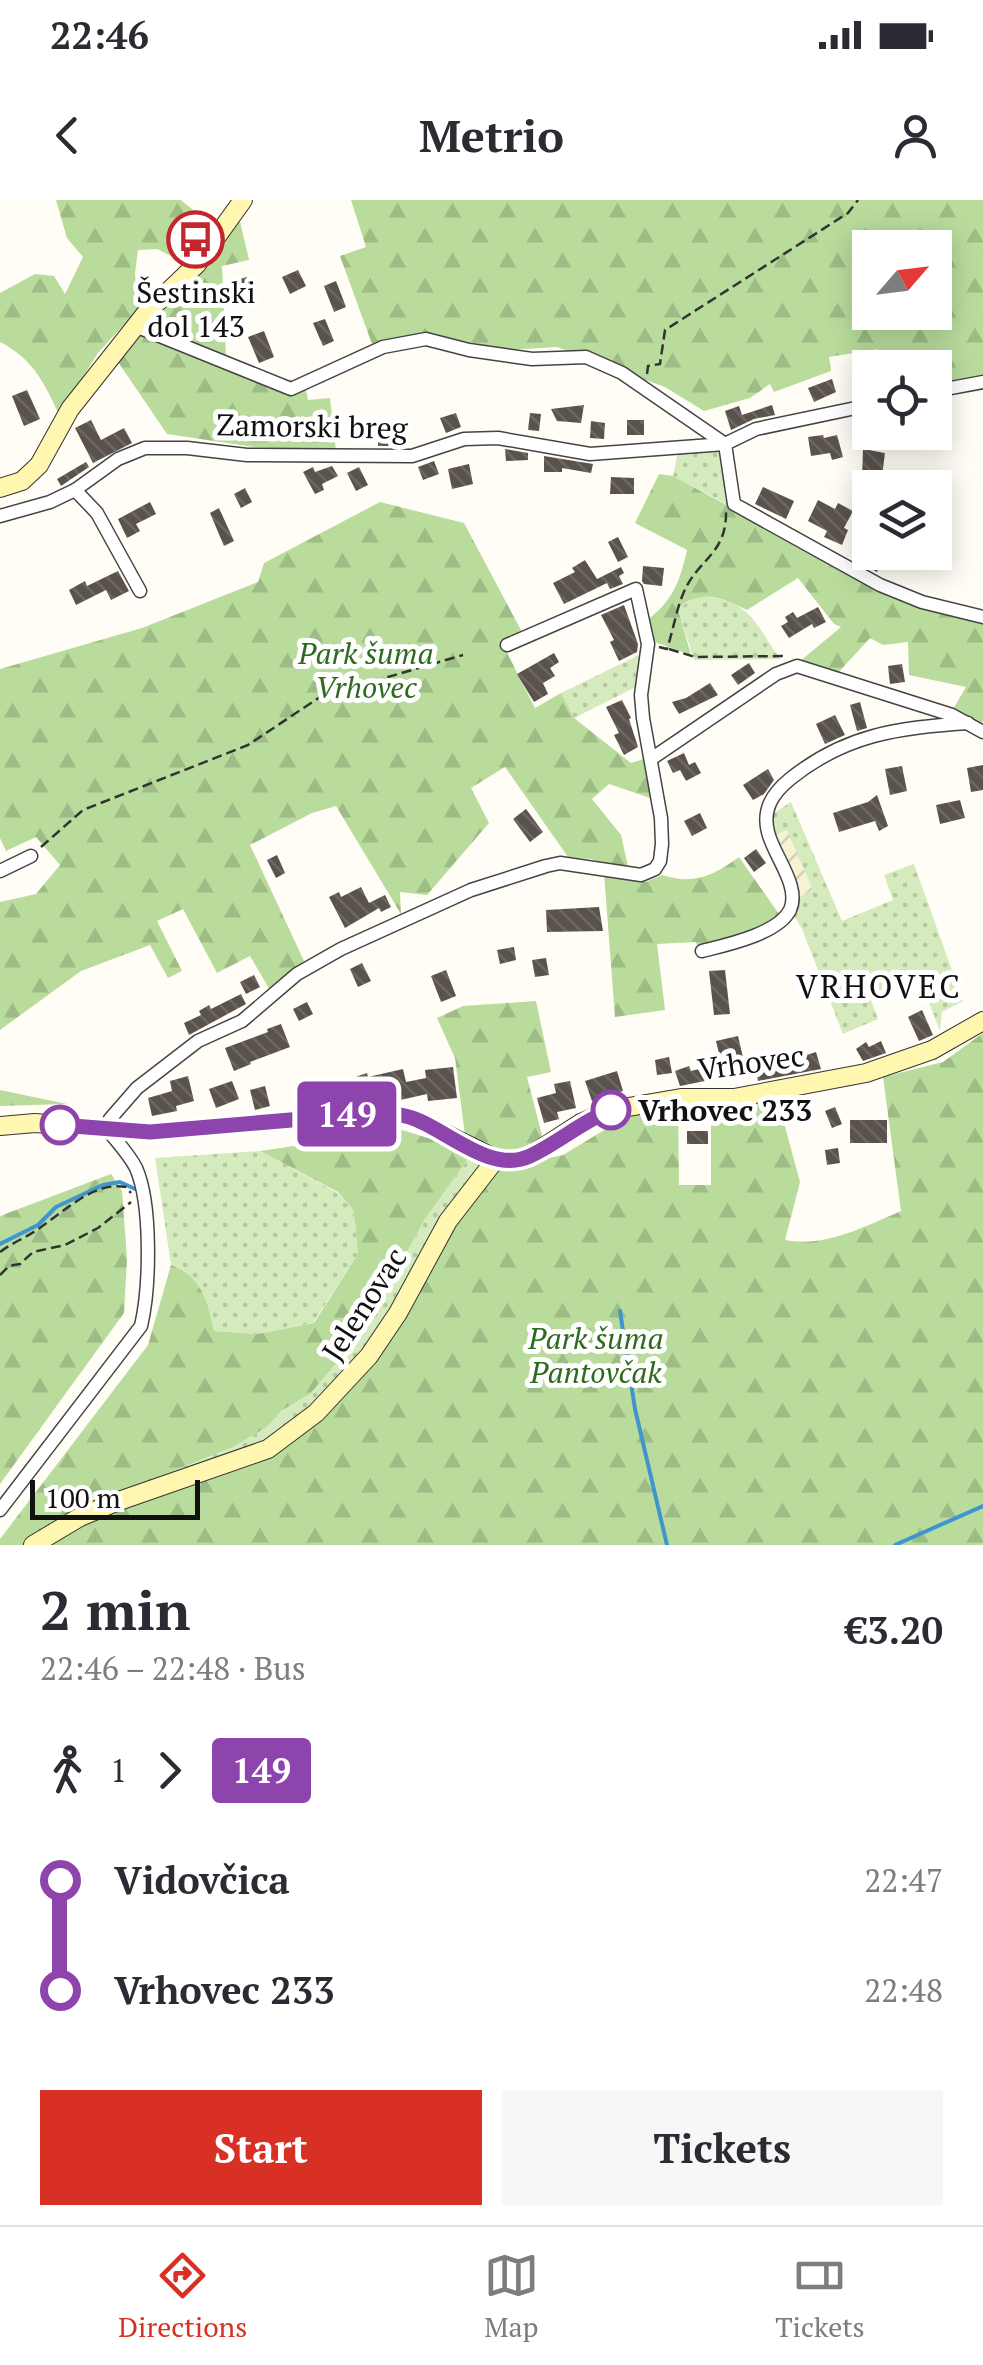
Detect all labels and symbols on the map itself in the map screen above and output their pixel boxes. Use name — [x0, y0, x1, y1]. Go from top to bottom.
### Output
bus stop icon: Šestinski dol 143 — [166, 210, 226, 270]
north arrow — [852, 230, 952, 330]
place label: Šestinski dol 143 — [136, 272, 256, 346]
street label: Zamorski breg — [216, 404, 409, 448]
park label: Park šuma Vrhovec — [297, 633, 434, 707]
district label: VRHOVEC — [796, 965, 962, 1007]
street label: Vrhovec — [695, 1035, 807, 1089]
line badge: 149 — [290, 1082, 404, 1146]
place label: Vrhovec 233 — [638, 1090, 812, 1130]
marker: Vrhovec 233 — [592, 1091, 630, 1129]
unlabelled marker — [41, 1106, 79, 1144]
street label: Jelenovac — [312, 1240, 416, 1368]
park label: Park šuma Pantovčak — [527, 1318, 664, 1392]
scale bar — [30, 1475, 200, 1520]

